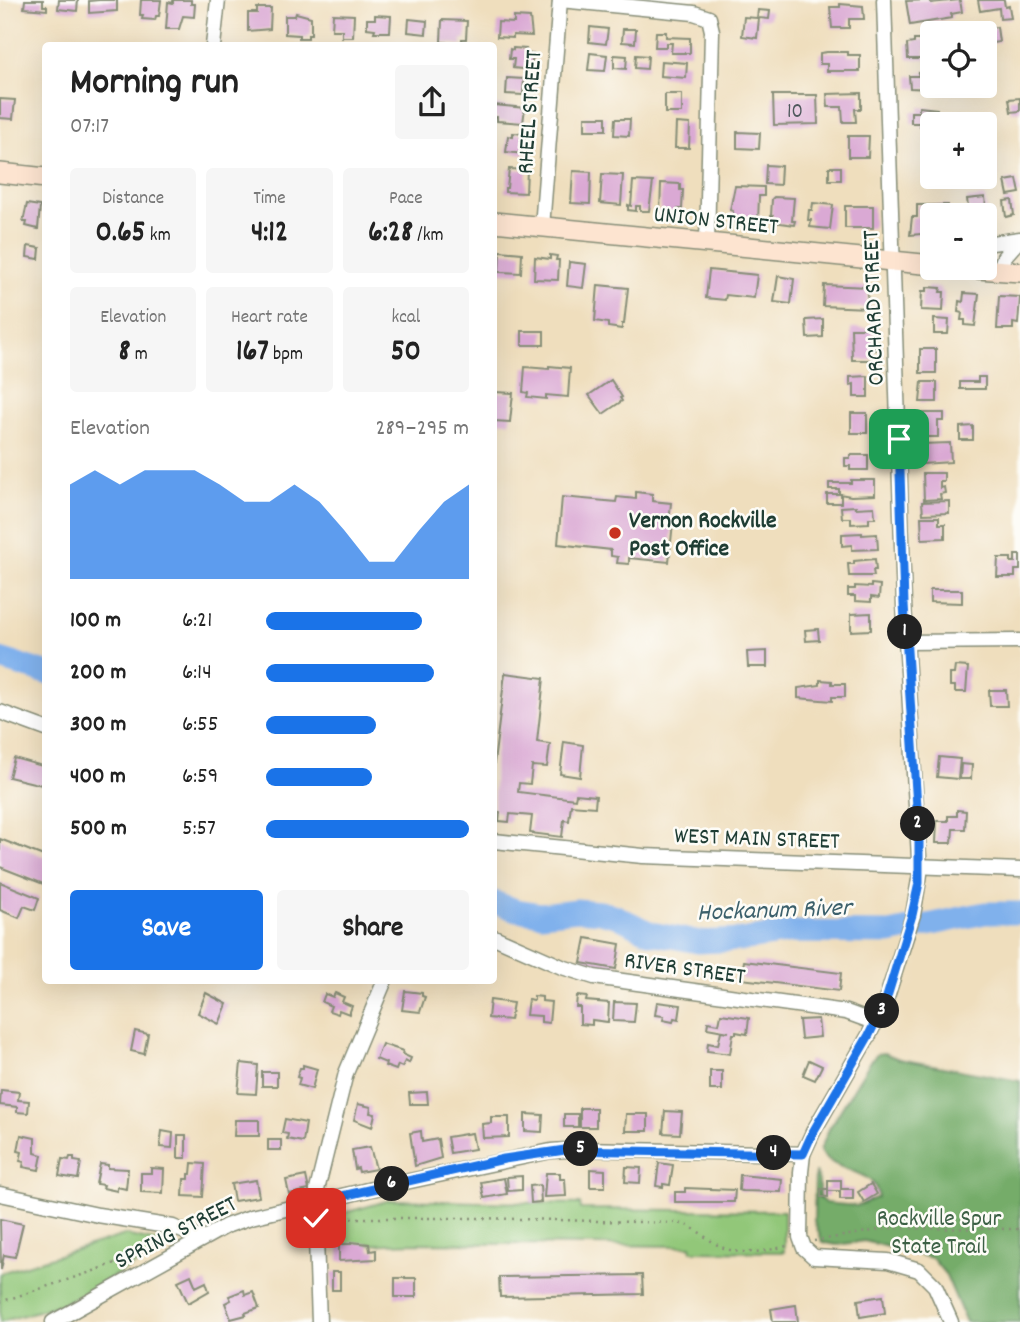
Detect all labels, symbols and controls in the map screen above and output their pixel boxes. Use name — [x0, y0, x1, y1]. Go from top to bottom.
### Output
map controls — [920, 21, 997, 280]
button: locate — [920, 21, 997, 98]
street label: RHEEL STREET — [510, 49, 552, 175]
text: Morning run — [70, 57, 239, 112]
button: share — [395, 65, 469, 139]
house number: 10 — [787, 98, 803, 128]
text: 07:17 — [70, 111, 109, 144]
button: + — [920, 112, 997, 189]
text: Distance — [102, 186, 164, 213]
text: Time — [253, 186, 286, 213]
text: Pace — [389, 186, 423, 213]
street label: UNION STREET — [652, 199, 780, 245]
button: − — [920, 203, 997, 280]
text: 0.65 — [96, 213, 146, 256]
text: 4:12 — [251, 213, 288, 256]
text: 6:28 — [368, 213, 413, 256]
text: km — [146, 223, 171, 250]
text: /km — [413, 223, 444, 250]
street label: ORCHARD STREET — [855, 229, 895, 386]
text: Elevation — [100, 305, 166, 332]
text: Heart rate — [231, 305, 308, 332]
text: kcal — [391, 305, 420, 332]
text: 8 — [118, 332, 130, 375]
text: 167 — [236, 332, 269, 375]
text: 50 — [391, 332, 421, 375]
text: m — [130, 342, 148, 369]
text: bpm — [269, 342, 303, 369]
pin — [869, 409, 929, 469]
text: Elevation — [70, 413, 150, 446]
text: 289–295 m — [375, 413, 469, 446]
icon: arrive — [880, 420, 918, 458]
place label: Vernon Rockville Post Office — [629, 505, 777, 567]
marker: Vernon Rockville Post Office — [607, 525, 623, 541]
text: 100 m — [70, 605, 121, 638]
text: 6:21 — [182, 605, 212, 638]
pin: 1 — [888, 614, 922, 650]
text: 1 — [902, 618, 907, 645]
text: 200 m — [70, 657, 126, 690]
text: 6:14 — [182, 657, 212, 690]
text: 300 m — [70, 709, 126, 742]
text: 6:55 — [182, 709, 218, 742]
text: 400 m — [70, 761, 126, 794]
text: 6:59 — [182, 761, 218, 794]
pin: 2 — [900, 806, 936, 842]
text: 2 — [913, 810, 922, 837]
text: 500 m — [70, 813, 127, 846]
text: 5:57 — [182, 813, 216, 846]
street label: WEST MAIN STREET — [674, 820, 841, 860]
button: Save — [70, 890, 263, 970]
button: Share — [277, 890, 469, 970]
water label: Hockanum River — [696, 890, 855, 933]
street label: RIVER STREET — [622, 945, 748, 995]
pin: 3 — [864, 993, 900, 1028]
text: 3 — [877, 997, 886, 1024]
pin: 5 — [564, 1132, 598, 1166]
text: 5 — [576, 1135, 585, 1162]
pin: 4 — [756, 1136, 792, 1170]
text: 4 — [770, 1139, 777, 1166]
pin: 6 — [374, 1166, 410, 1202]
text: 6 — [387, 1170, 396, 1197]
street label: SPRING STREET — [109, 1188, 244, 1279]
pin — [286, 1188, 346, 1248]
icon: check — [297, 1199, 335, 1237]
park label: Rockville Spur State Trail — [877, 1203, 1001, 1265]

